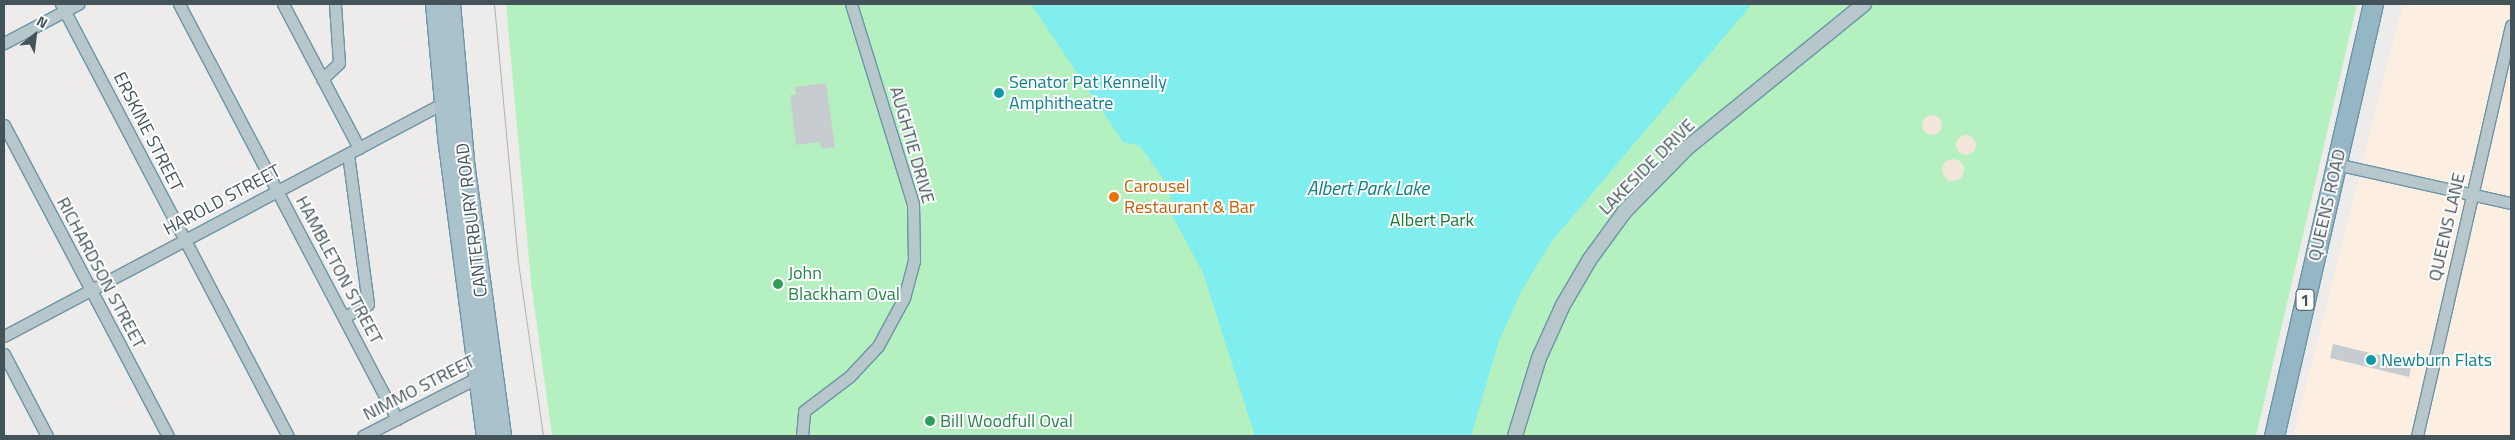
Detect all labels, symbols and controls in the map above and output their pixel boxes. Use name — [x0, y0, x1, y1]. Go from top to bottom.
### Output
north arrow — [10, 10, 60, 60]
text: N — [33, 10, 52, 33]
street label: ERSKINE STREET — [109, 69, 187, 195]
place label: Senator Pat Kennelly Amphitheatre — [1009, 72, 1167, 115]
street label: AUGHTIE DRIVE — [885, 84, 939, 206]
marker: Senator Pat Kennelly Amphitheatre — [993, 87, 1005, 99]
street label: LAKESIDE DRIVE — [1595, 115, 1699, 219]
street label: CANTERBURY ROAD — [452, 142, 492, 298]
street label: QUEENS ROAD — [2304, 147, 2350, 263]
street label: HAROLD STREET — [160, 160, 284, 240]
street label: QUEENS LANE — [2424, 171, 2470, 283]
place label: Carousel Restaurant & Bar — [1124, 176, 1255, 218]
water label: Albert Park Lake — [1307, 177, 1429, 199]
marker: Carousel Restaurant & Bar — [1108, 191, 1120, 203]
street label: HAMBLETON STREET — [291, 192, 387, 348]
street label: RICHARDSON STREET — [52, 194, 150, 352]
park label: Albert Park — [1390, 209, 1474, 231]
place label: John Blackham Oval — [788, 263, 900, 306]
marker: John Blackham Oval — [772, 278, 784, 290]
road number: 1 — [2295, 286, 2315, 314]
place label: Newburn Flats — [2381, 349, 2492, 371]
street label: NIMMO STREET — [360, 351, 478, 425]
marker: Newburn Flats — [2365, 354, 2377, 366]
place label: Bill Woodfull Oval — [940, 410, 1073, 432]
marker: Bill Woodfull Oval — [924, 415, 936, 427]

